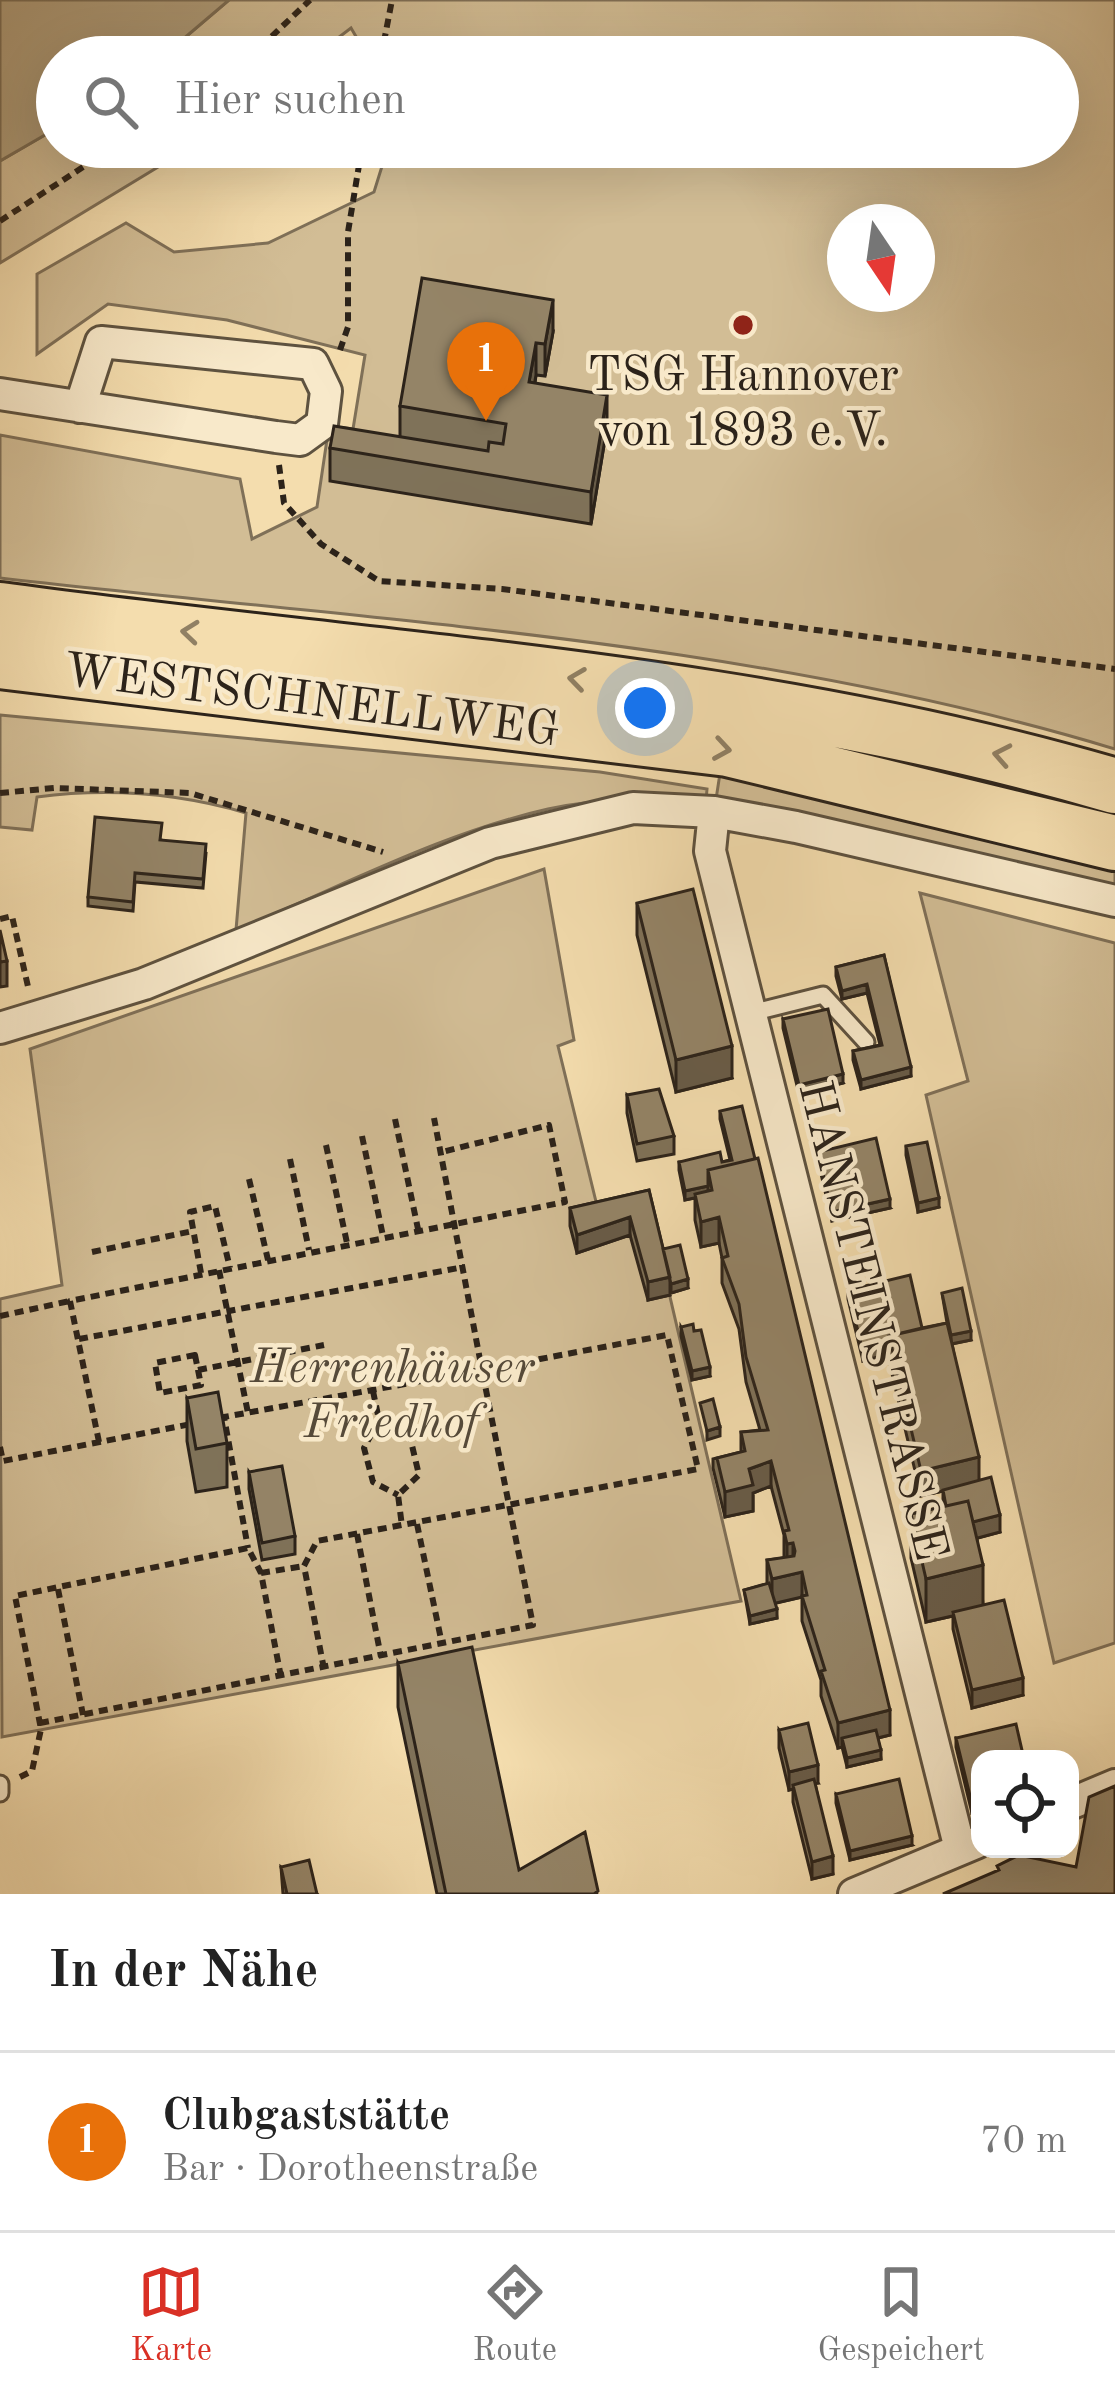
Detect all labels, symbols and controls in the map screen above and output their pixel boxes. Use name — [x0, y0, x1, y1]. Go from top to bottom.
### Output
search box — [36, 36, 1079, 168]
icon: search — [78, 69, 144, 135]
text: Hier suchen — [174, 79, 406, 124]
north arrow — [827, 204, 935, 312]
marker: TSG Hannover von 1893 e.V. — [730, 312, 756, 338]
pin: 1 — [447, 322, 525, 421]
place label: TSG Hannover von 1893 e.V. — [587, 353, 899, 456]
one-way arrow — [180, 620, 199, 645]
street label: WESTSCHNELLWEG — [61, 648, 562, 756]
one-way arrow — [567, 667, 587, 693]
your location — [615, 678, 675, 738]
one-way arrow — [712, 735, 732, 760]
one-way arrow — [993, 743, 1013, 769]
street label: HANSTEINSTRASSE — [788, 1076, 954, 1566]
park label: Herrenhäuser Friedhof — [249, 1345, 536, 1448]
map controls — [971, 1750, 1079, 1858]
button: locate — [971, 1750, 1079, 1858]
text: In der Nähe — [48, 1947, 319, 1998]
text: Clubgaststätte — [162, 2095, 450, 2140]
text: 1 — [76, 2122, 98, 2161]
text: 70 m — [980, 2122, 1067, 2161]
text: Bar · Dorotheenstraße — [162, 2150, 538, 2189]
tab: Karte — [130, 2259, 212, 2372]
tab: Route — [473, 2259, 557, 2372]
tab: Gespeichert — [818, 2259, 985, 2372]

